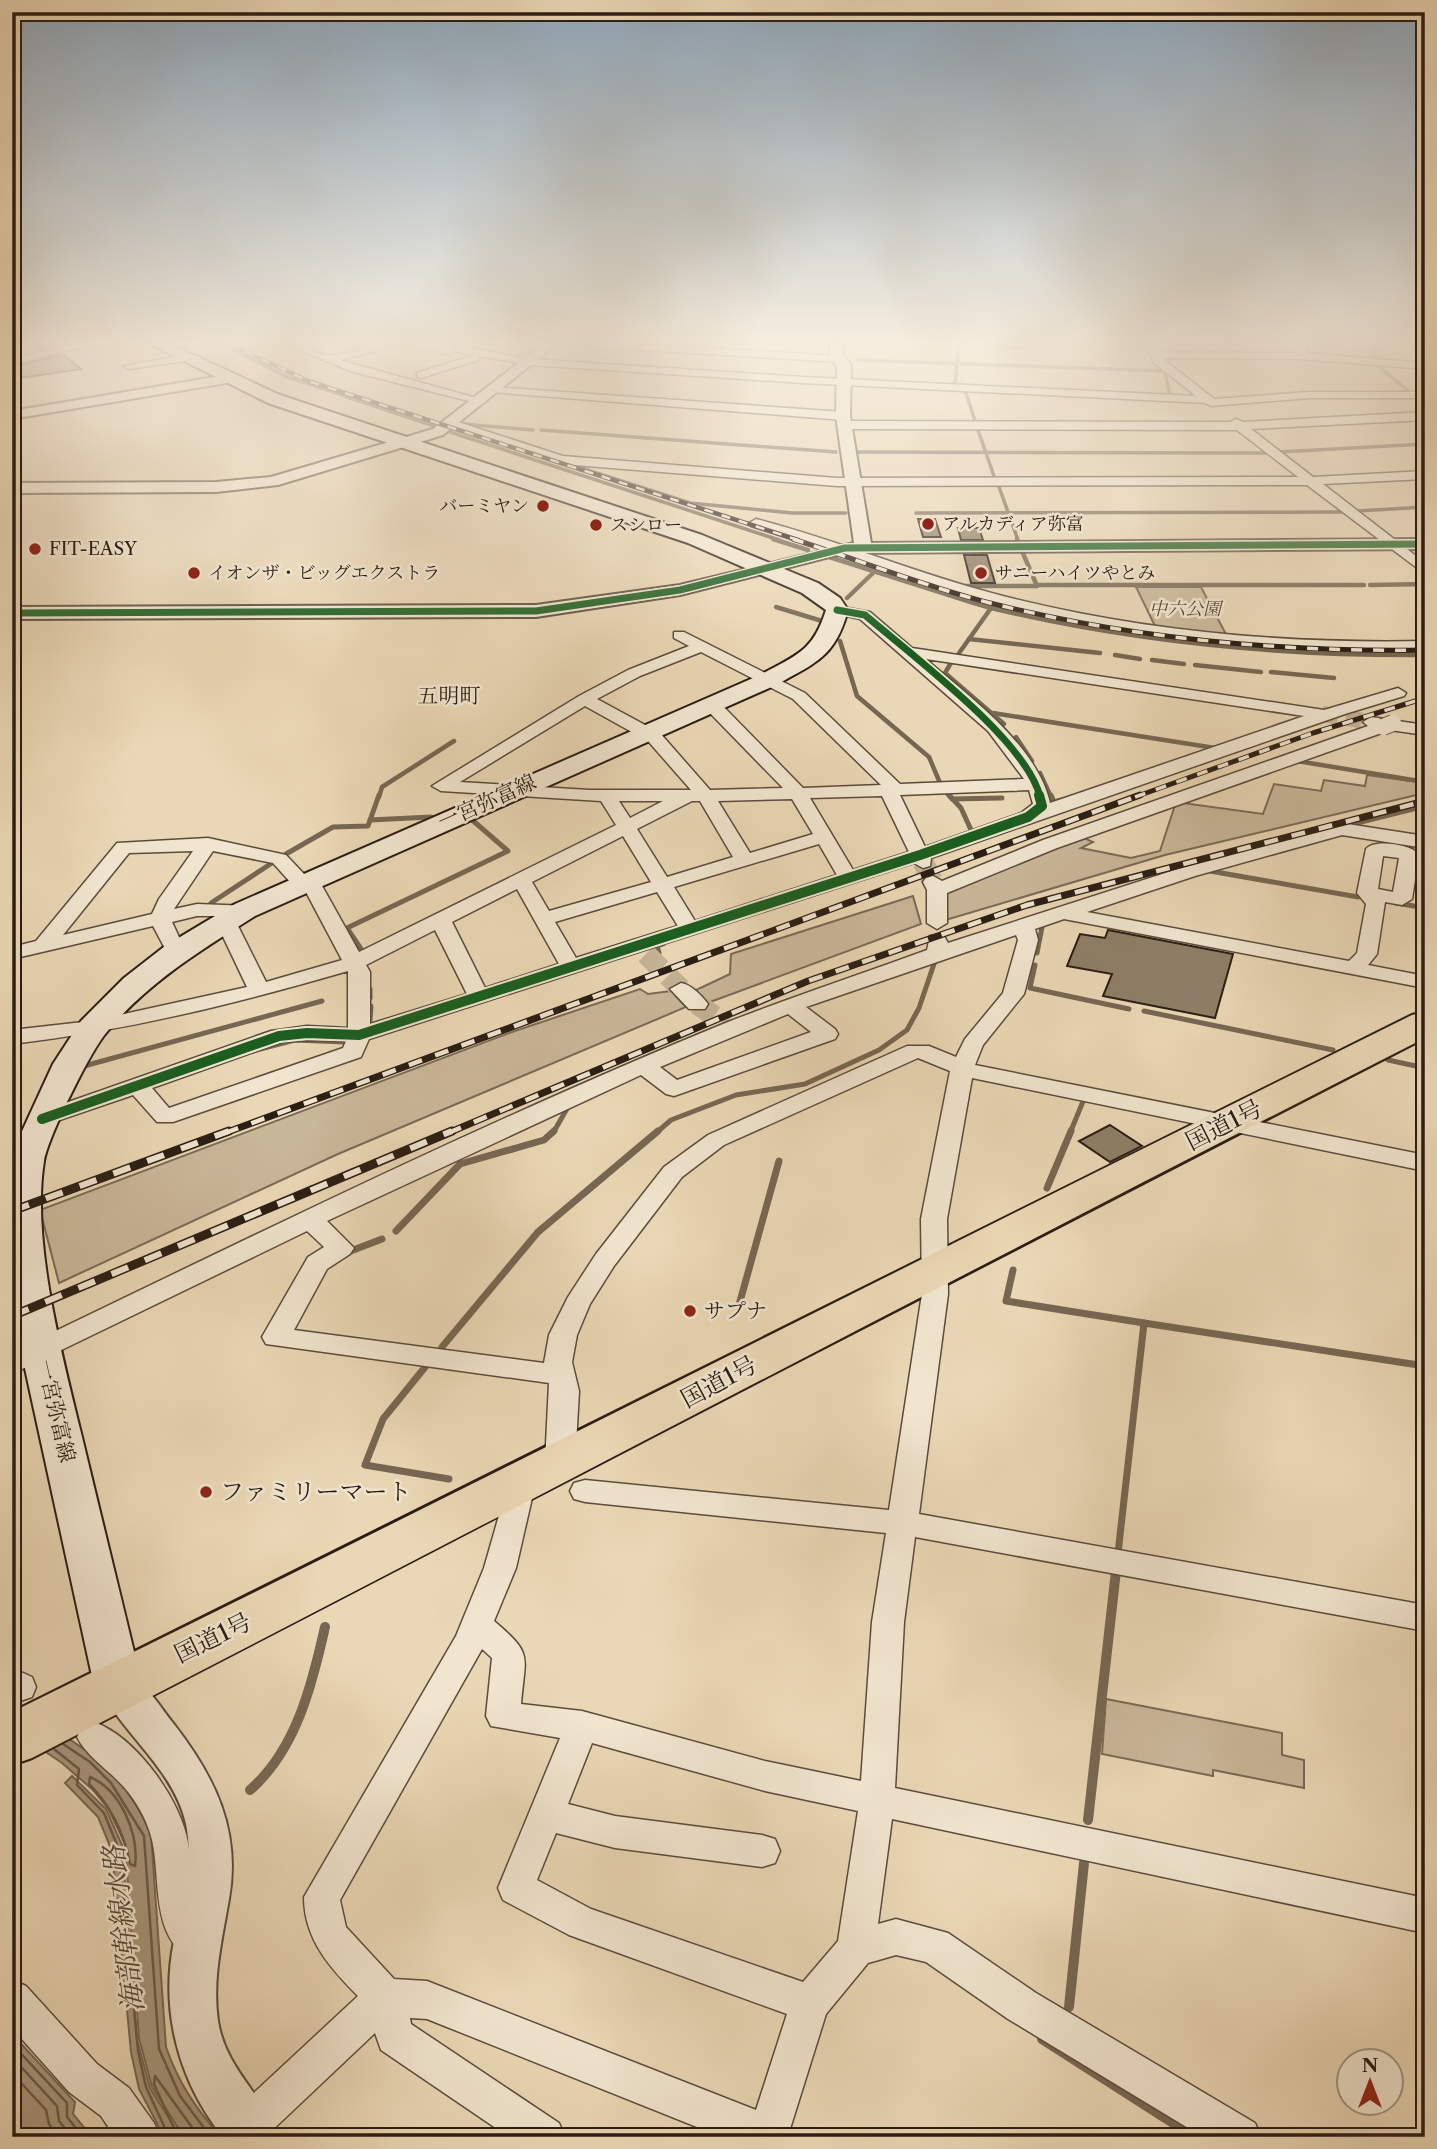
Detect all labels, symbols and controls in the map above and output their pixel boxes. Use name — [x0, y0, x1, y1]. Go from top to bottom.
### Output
place label: バーミヤン — [439, 495, 529, 517]
marker: バーミヤン — [535, 498, 551, 514]
place label: アルカディア弥富 — [942, 513, 1084, 535]
place label: スシロー — [610, 514, 682, 536]
marker: アルカディア弥富 — [920, 516, 936, 532]
marker: スシロー — [588, 517, 604, 533]
place label: FIT-EASY — [49, 538, 138, 560]
marker: FIT-EASY — [27, 541, 43, 557]
place label: イオンザ・ビッグエクストラ — [208, 562, 440, 584]
place label: サニーハイツやとみ — [995, 562, 1155, 584]
marker: イオンザ・ビッグエクストラ — [186, 565, 202, 581]
marker: サニーハイツやとみ — [973, 565, 989, 581]
park label: 中六公園 — [1149, 598, 1224, 620]
district label: 五明町 — [418, 683, 481, 708]
street label: 一宮弥富線 — [434, 769, 540, 834]
street label: 国道1号 — [1181, 1093, 1267, 1156]
place label: サプナ — [704, 1298, 767, 1323]
marker: サプナ — [682, 1303, 698, 1319]
street label: 国道1号 — [676, 1349, 762, 1414]
street label: 一宮弥富線 — [32, 1357, 80, 1465]
place label: ファミリーマート — [220, 1477, 412, 1506]
marker: ファミリーマート — [198, 1484, 214, 1500]
street label: 国道1号 — [170, 1607, 256, 1669]
water label: 海部幹線水路 — [96, 1842, 150, 2014]
north arrow — [1336, 2048, 1406, 2118]
text: N — [1362, 2054, 1378, 2077]

